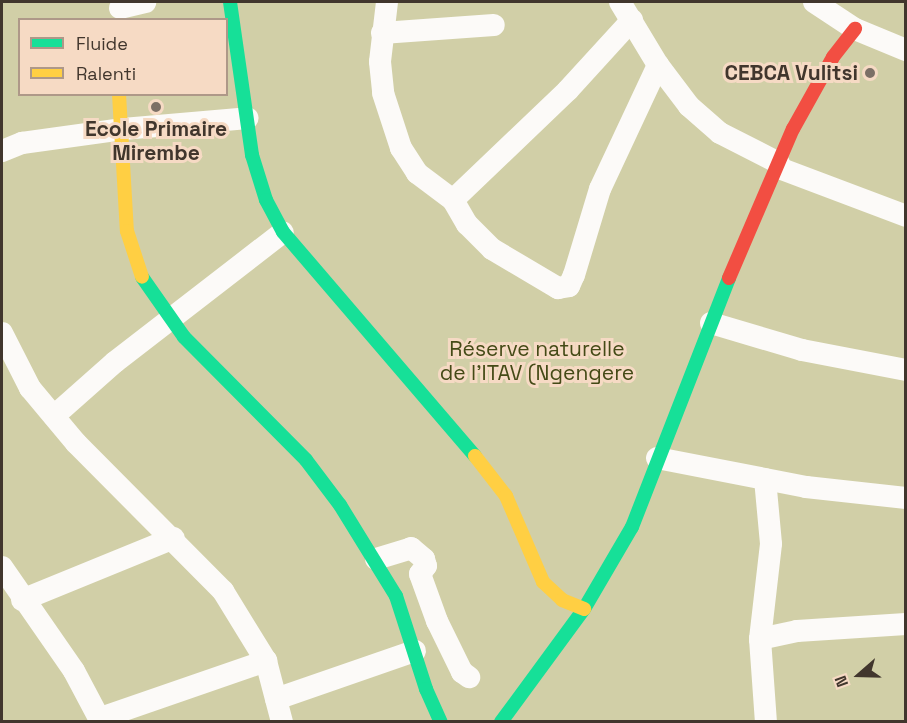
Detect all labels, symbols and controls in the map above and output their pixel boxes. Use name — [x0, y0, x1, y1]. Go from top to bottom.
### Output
legend — [18, 18, 228, 96]
text: Fluide — [76, 32, 128, 55]
place label: CEBCA Vulitsi — [724, 60, 858, 86]
text: Ralenti — [76, 62, 136, 85]
marker: CEBCA Vulitsi — [863, 66, 877, 80]
marker: Ecole Primaire Mirembe — [149, 100, 163, 114]
place label: Ecole Primaire Mirembe — [85, 116, 227, 166]
park label: Réserve naturelle de l'ITAV (Ngengere — [440, 336, 634, 386]
north arrow — [829, 645, 889, 705]
text: N — [830, 673, 853, 690]

